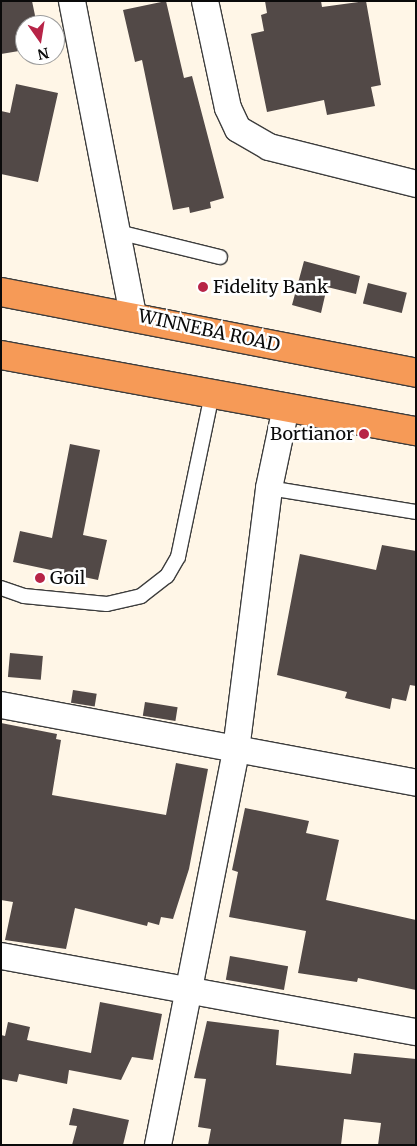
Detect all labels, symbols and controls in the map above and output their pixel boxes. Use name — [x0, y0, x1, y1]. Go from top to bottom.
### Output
north arrow — [15, 15, 65, 65]
text: N — [36, 44, 51, 64]
place label: Fidelity Bank — [213, 276, 328, 298]
marker: Fidelity Bank — [197, 281, 209, 293]
street label: WINNEBA ROAD — [136, 305, 282, 357]
place label: Bortianor — [270, 423, 354, 445]
marker: Bortianor — [358, 428, 370, 440]
place label: Goil — [50, 567, 85, 589]
marker: Goil — [34, 572, 46, 584]

